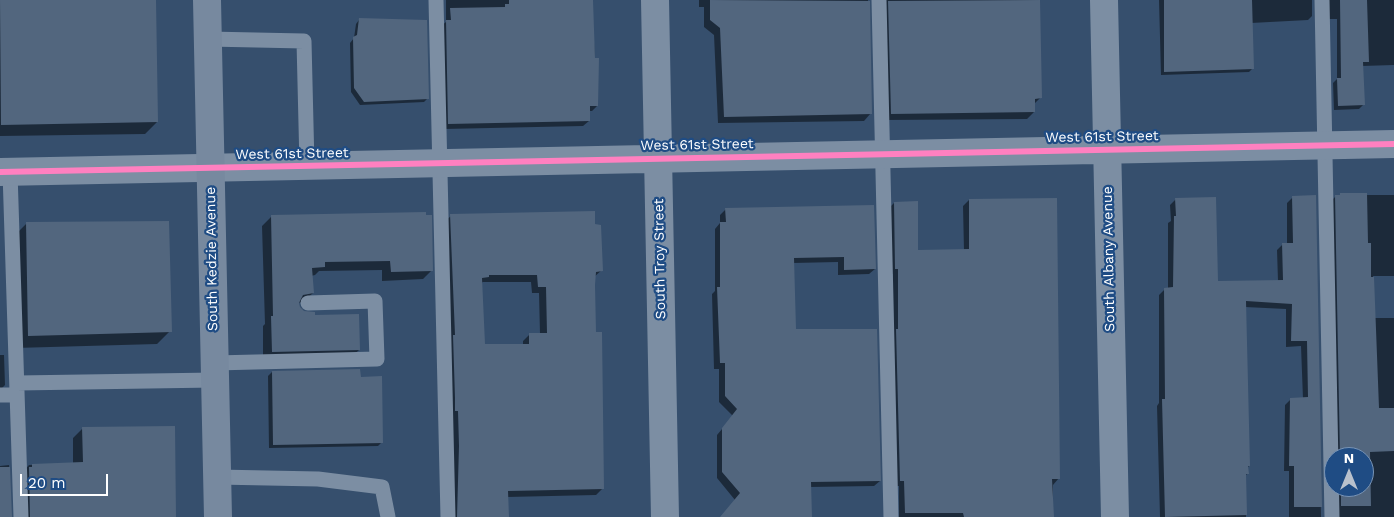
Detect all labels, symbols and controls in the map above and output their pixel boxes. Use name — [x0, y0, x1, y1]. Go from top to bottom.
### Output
street label: West 61st Street — [1045, 128, 1159, 146]
street label: West 61st Street — [640, 136, 754, 154]
street label: West 61st Street — [235, 145, 349, 163]
street label: South Albany Avenue — [1099, 186, 1119, 332]
street label: South Kedzie Avenue — [202, 187, 222, 331]
street label: South Troy Street — [651, 199, 669, 319]
north arrow — [1324, 447, 1374, 497]
text: N — [1344, 450, 1354, 466]
scale bar — [22, 464, 110, 496]
text: 20 m — [28, 474, 66, 492]

